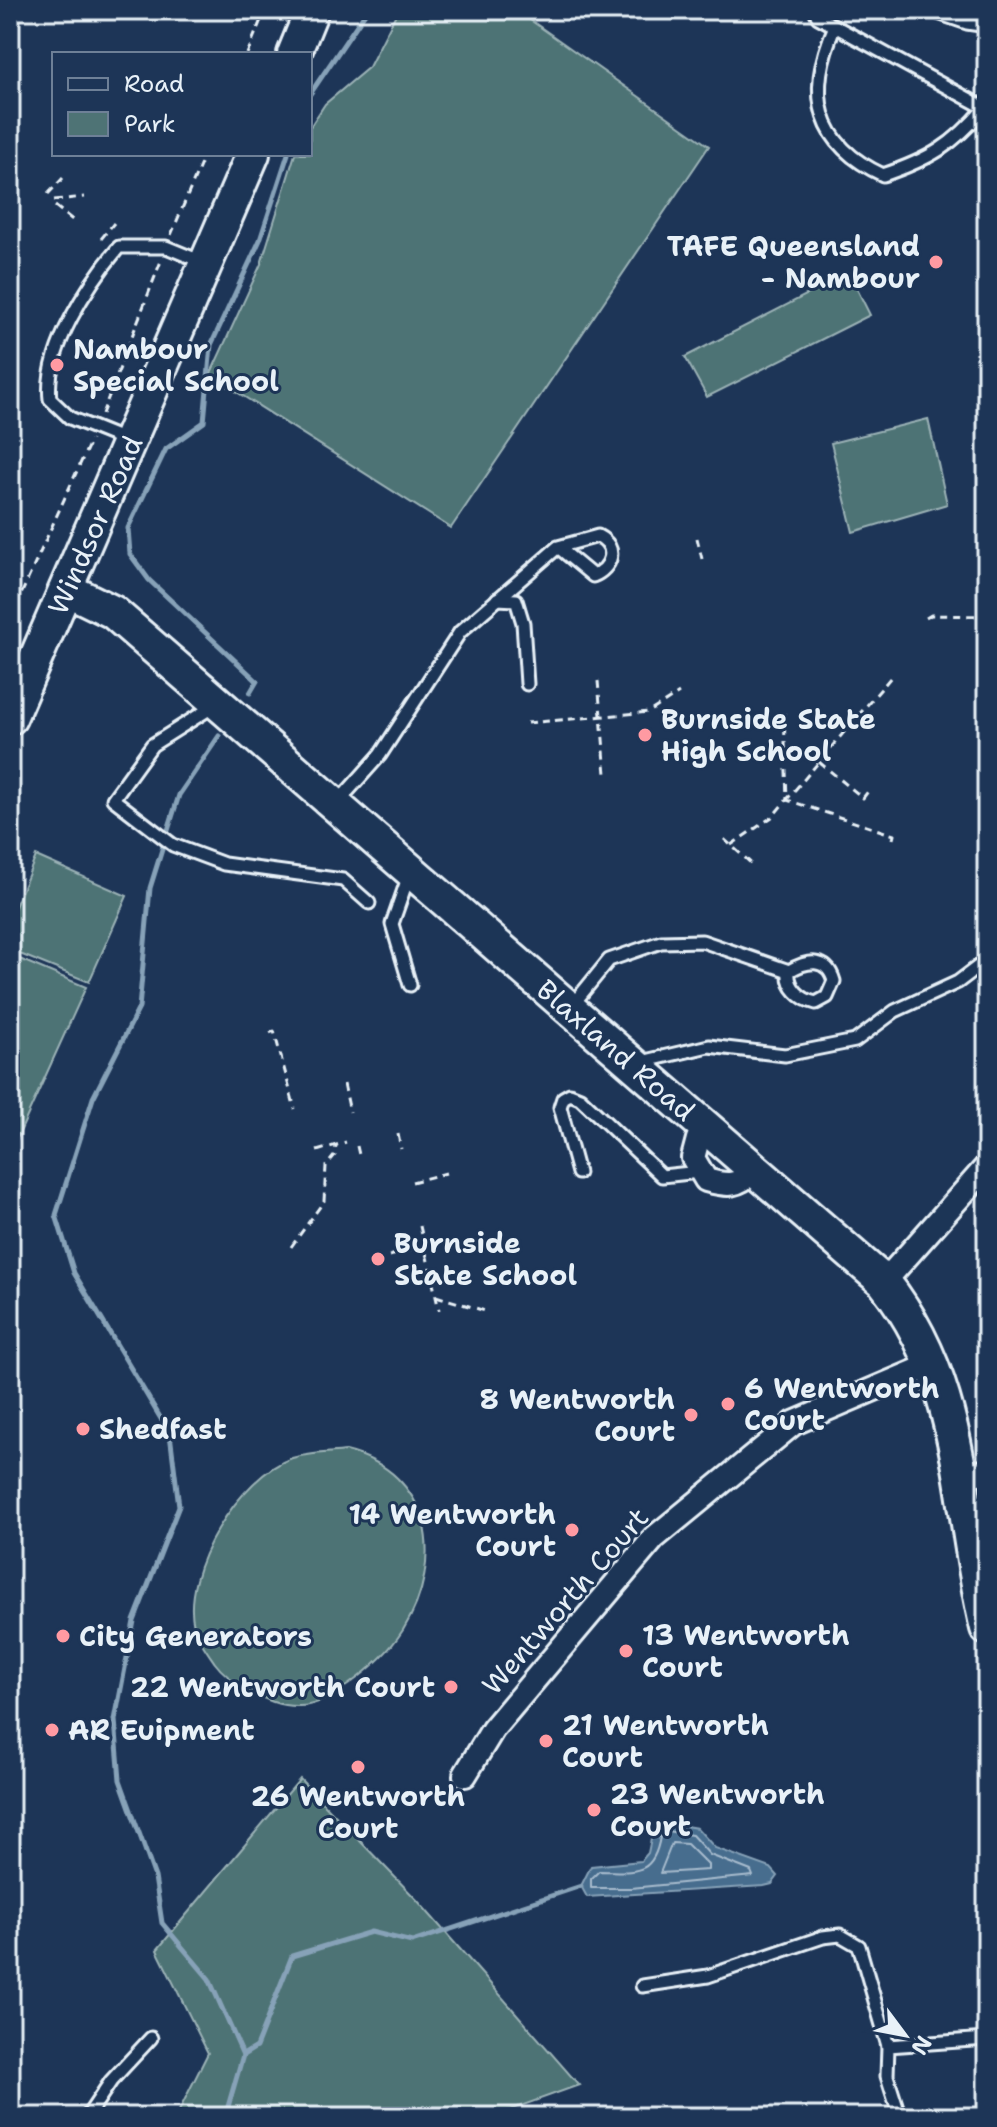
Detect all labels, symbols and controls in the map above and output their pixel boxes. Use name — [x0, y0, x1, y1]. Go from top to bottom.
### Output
legend — [52, 52, 312, 156]
text: Road — [124, 68, 184, 100]
text: Park — [124, 108, 176, 140]
place label: TAFE Queensland - Nambour — [667, 227, 920, 297]
marker: TAFE Queensland - Nambour — [927, 253, 945, 271]
place label: Nambour Special School — [73, 330, 279, 400]
marker: Nambour Special School — [48, 356, 66, 374]
street label: Windsor Road — [39, 429, 151, 621]
place label: Burnside State High School — [661, 700, 876, 770]
marker: Burnside State High School — [636, 726, 654, 744]
street label: Blaxland Road — [529, 971, 703, 1129]
place label: Burnside State School — [394, 1224, 577, 1294]
marker: Burnside State School — [369, 1250, 387, 1268]
place label: 6 Wentworth Court — [744, 1369, 939, 1439]
place label: 8 Wentworth Court — [480, 1380, 675, 1450]
marker: 6 Wentworth Court — [719, 1395, 737, 1413]
marker: 8 Wentworth Court — [682, 1406, 700, 1424]
place label: Shedfast — [99, 1410, 227, 1448]
marker: Shedfast — [74, 1420, 92, 1438]
place label: 14 Wentworth Court — [348, 1495, 556, 1565]
street label: Wentworth Court — [473, 1499, 657, 1703]
marker: 14 Wentworth Court — [563, 1521, 581, 1539]
place label: 13 Wentworth Court — [642, 1616, 850, 1686]
place label: City Generators — [79, 1617, 312, 1655]
marker: City Generators — [54, 1627, 72, 1645]
marker: 13 Wentworth Court — [617, 1642, 635, 1660]
place label: 22 Wentworth Court — [130, 1668, 435, 1706]
marker: 22 Wentworth Court — [442, 1678, 460, 1696]
place label: 21 Wentworth Court — [562, 1706, 769, 1776]
place label: AR Euipment — [68, 1711, 255, 1749]
marker: AR Euipment — [43, 1721, 61, 1739]
marker: 21 Wentworth Court — [537, 1732, 555, 1750]
marker: 26 Wentworth Court — [349, 1758, 367, 1776]
place label: 23 Wentworth Court — [610, 1775, 825, 1845]
place label: 26 Wentworth Court — [251, 1777, 465, 1847]
marker: 23 Wentworth Court — [585, 1801, 603, 1819]
north arrow — [865, 1995, 945, 2075]
text: N — [905, 2030, 938, 2060]

